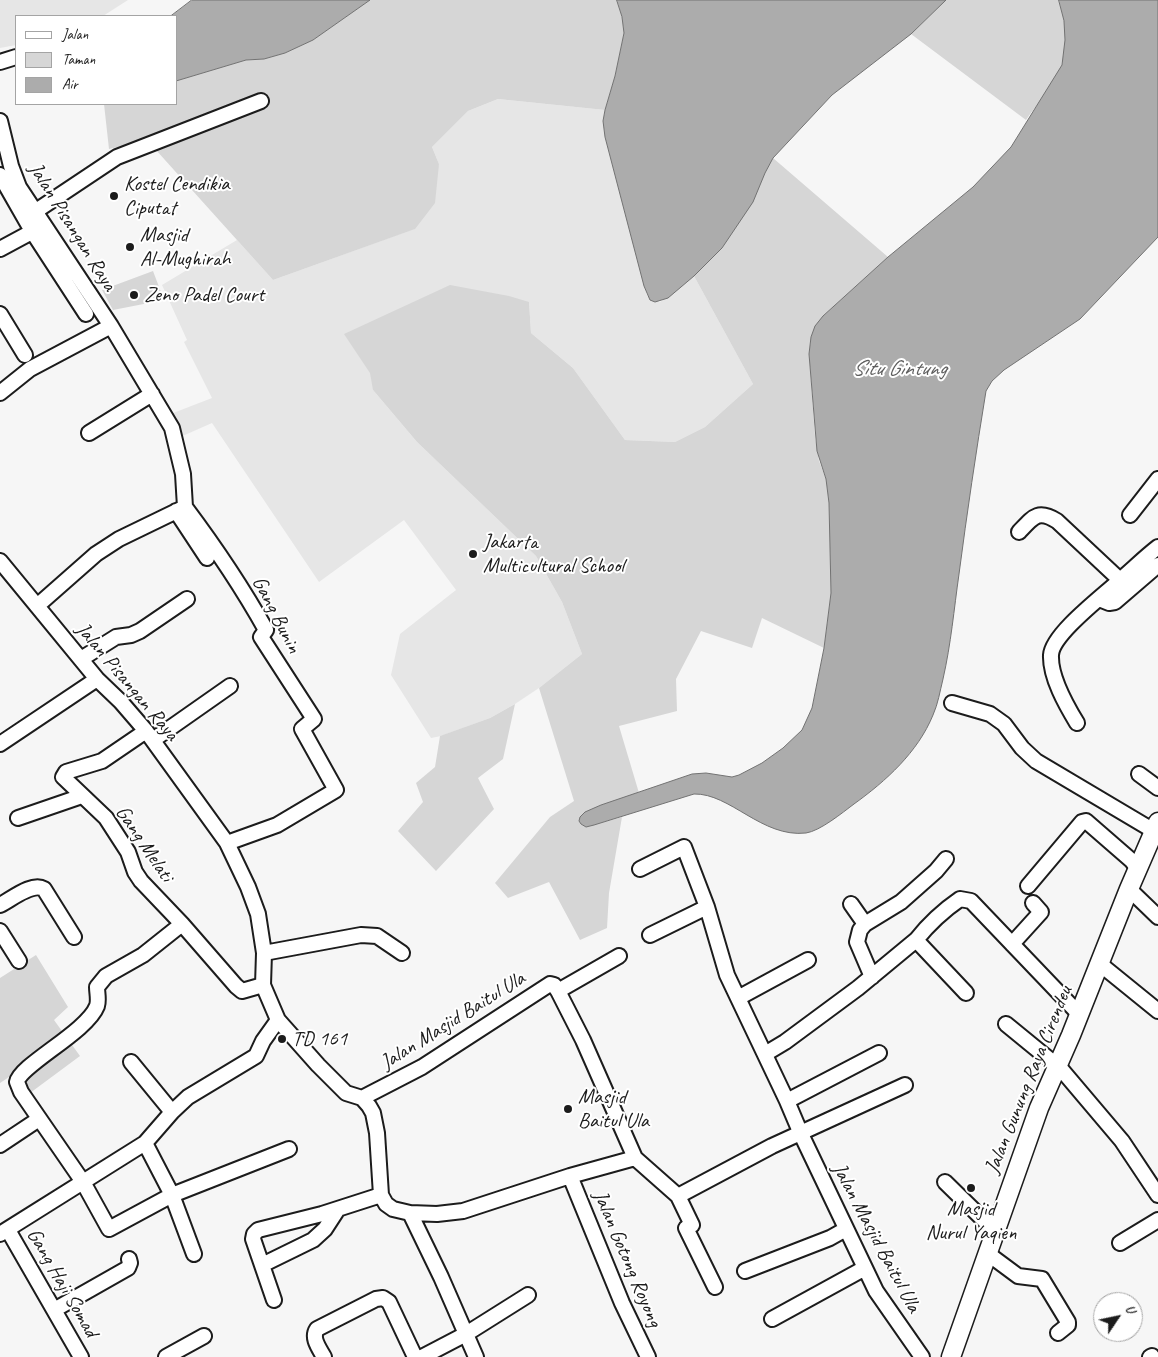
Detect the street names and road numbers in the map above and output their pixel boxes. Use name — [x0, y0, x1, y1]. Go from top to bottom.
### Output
street label: Jalan Pisangan Raya — [22, 158, 122, 296]
street label: Gang Bunin — [246, 572, 306, 658]
street label: Jalan Pisangan Raya — [70, 618, 184, 746]
street label: Gang Melati — [109, 801, 179, 887]
street label: Jalan Masjid Baitul Ula — [376, 966, 530, 1076]
street label: Jalan Gunung Raya Cirendeu — [980, 983, 1078, 1177]
street label: Jalan Masjid Baitul Ula — [826, 1159, 926, 1317]
street label: Jalan Gotong Royong — [587, 1187, 667, 1331]
street label: Gang Haji Somad — [21, 1224, 103, 1342]

